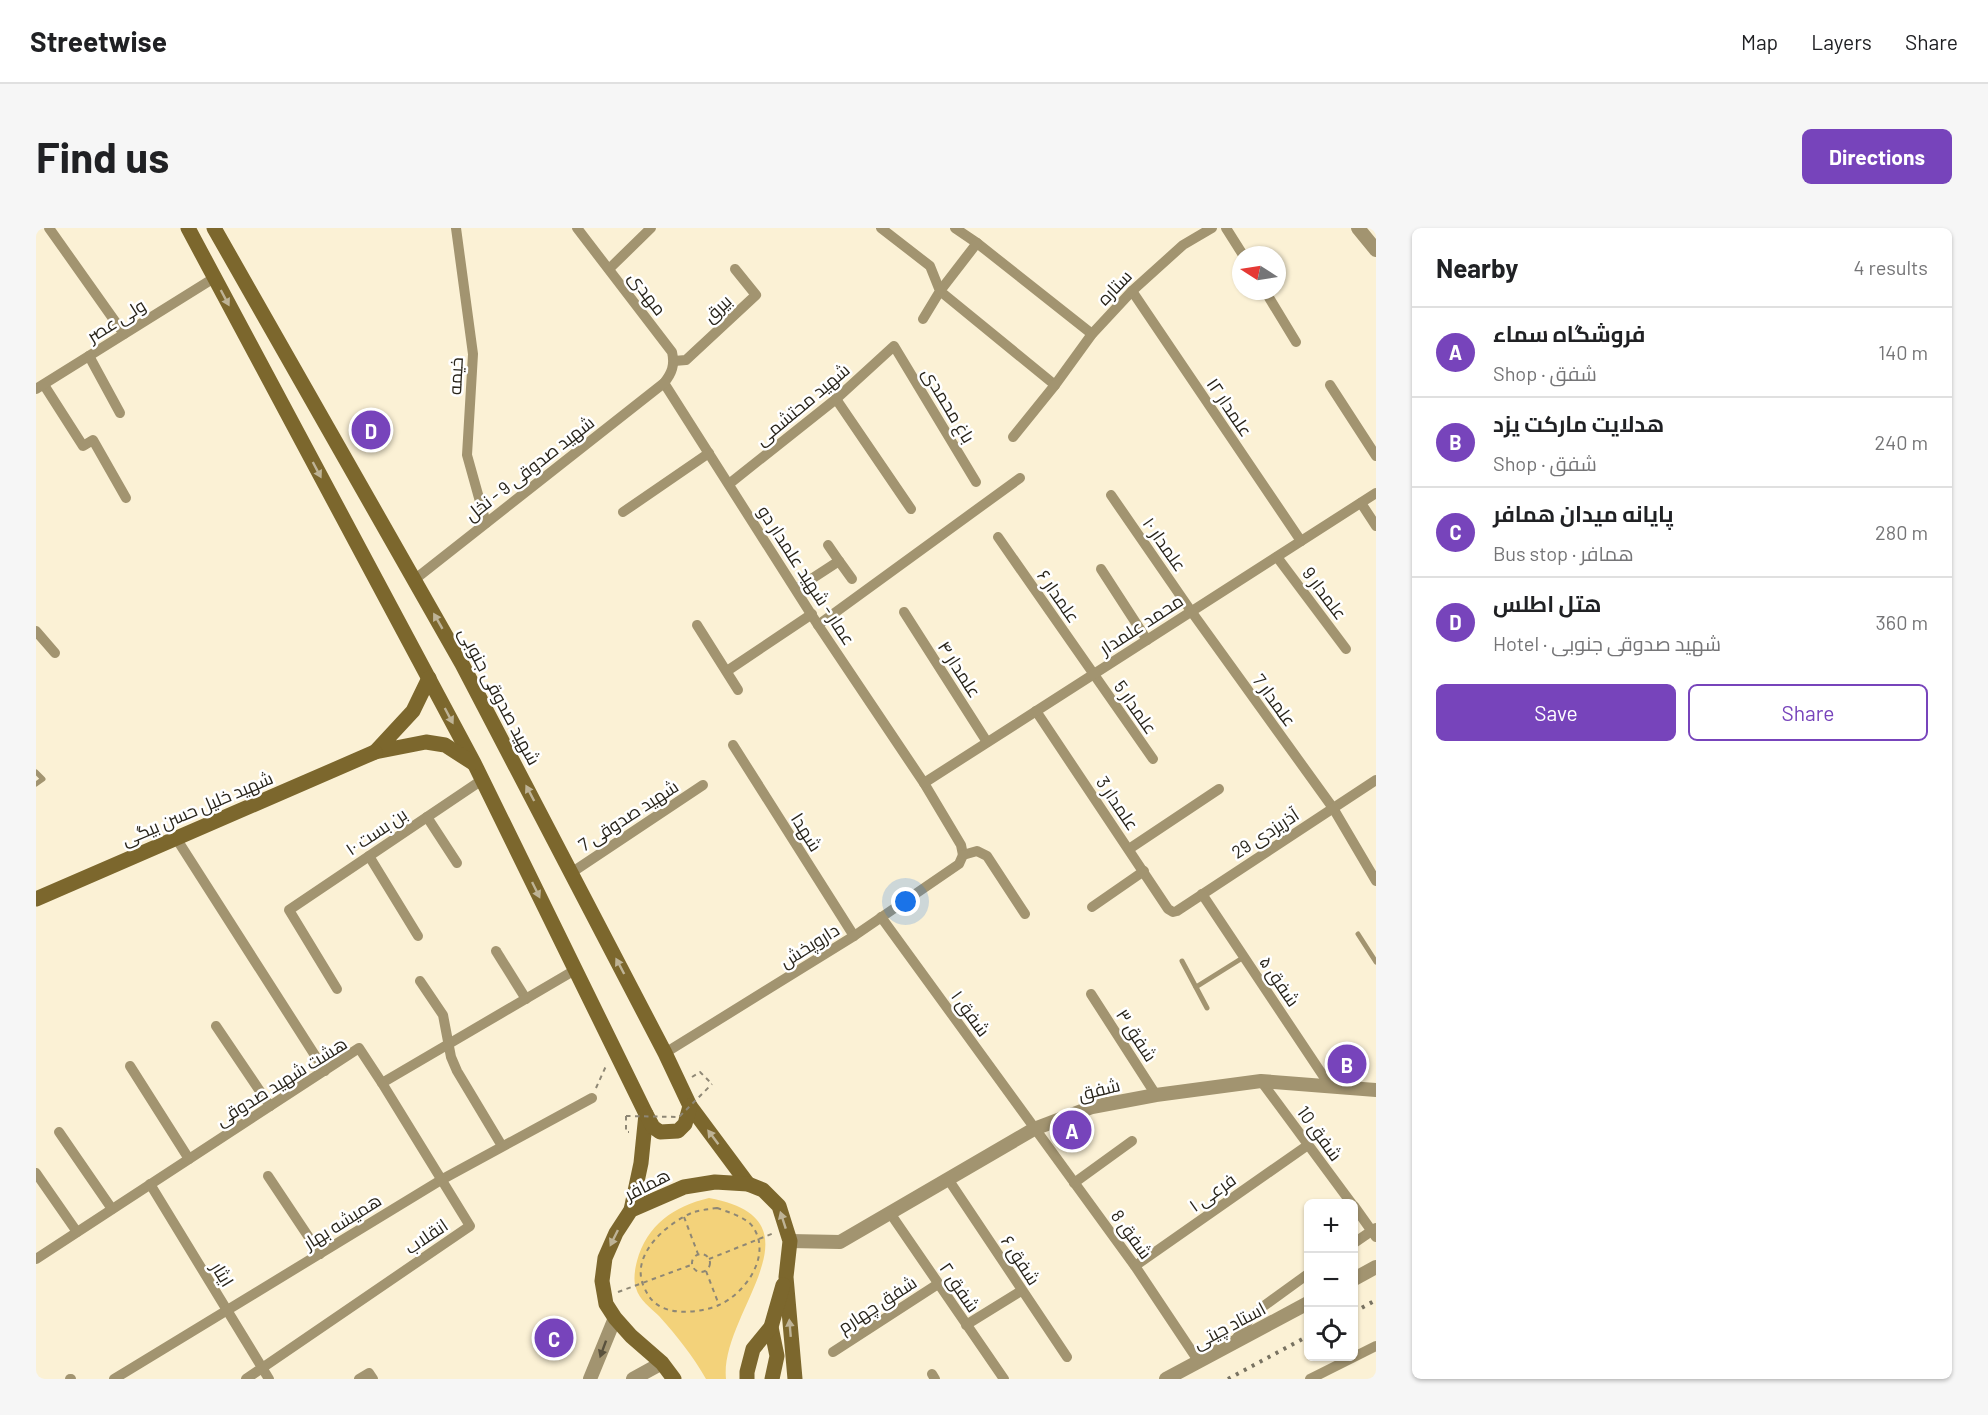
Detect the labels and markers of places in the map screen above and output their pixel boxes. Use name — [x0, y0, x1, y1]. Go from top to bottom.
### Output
pin: D — [352, 408, 390, 452]
pin: B — [1328, 1042, 1366, 1086]
pin: A — [1052, 1108, 1092, 1152]
pin: C — [534, 1316, 574, 1360]

